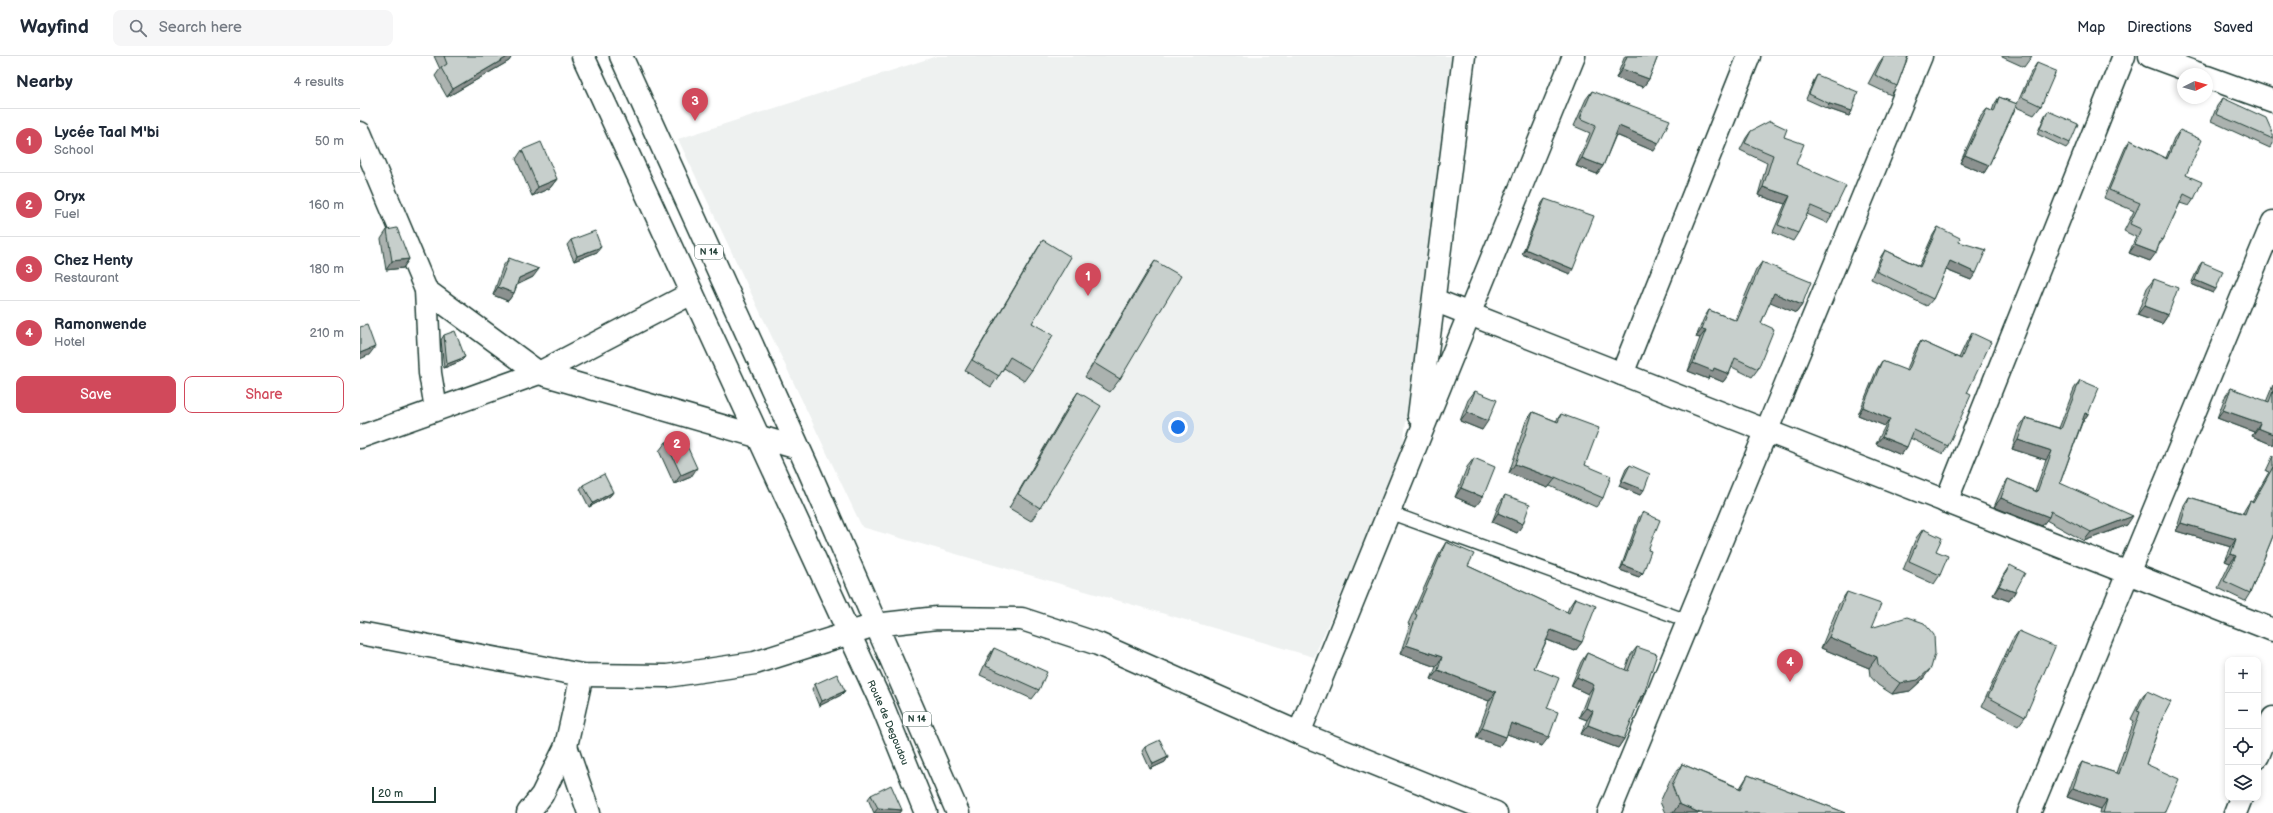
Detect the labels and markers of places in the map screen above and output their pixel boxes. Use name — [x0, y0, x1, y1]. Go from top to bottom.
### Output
pin: 3 — [682, 88, 708, 121]
pin: 1 — [1075, 263, 1101, 296]
pin: 2 — [664, 431, 690, 464]
pin: 4 — [1777, 649, 1803, 682]

